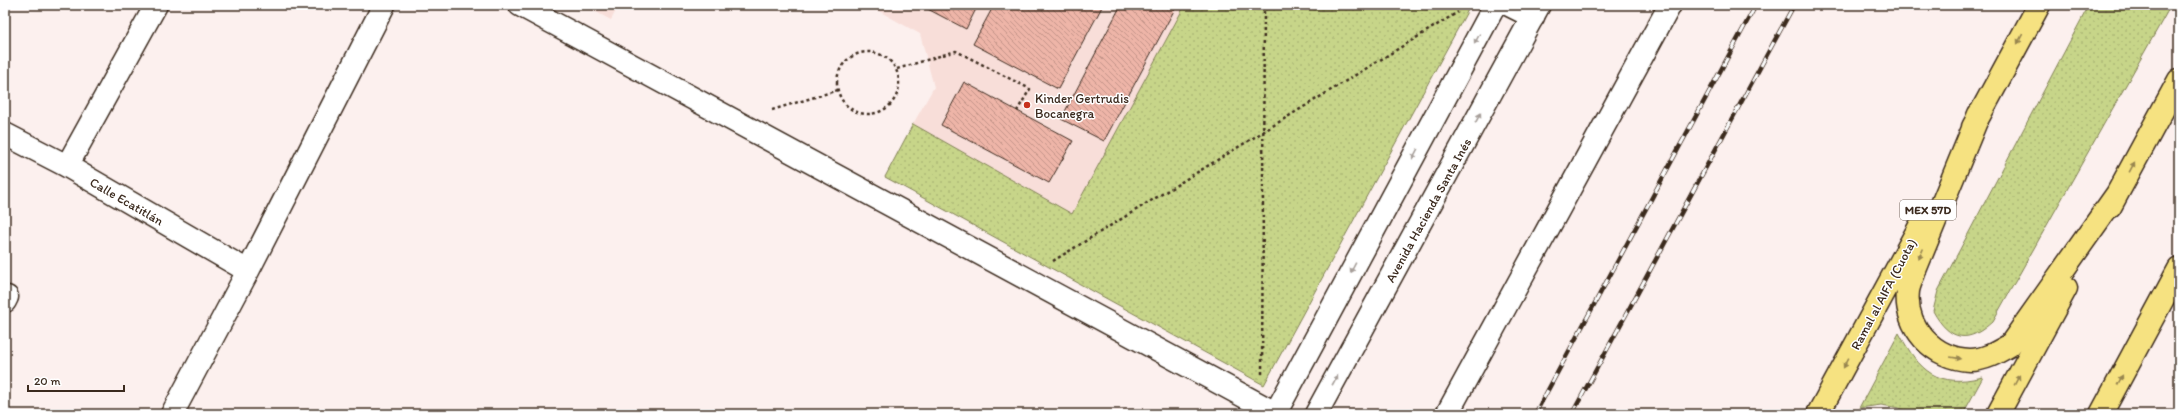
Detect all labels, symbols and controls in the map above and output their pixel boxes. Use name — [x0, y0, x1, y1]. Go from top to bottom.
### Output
one-way arrow — [2017, 33, 2023, 45]
one-way arrow — [1473, 34, 1480, 45]
place label: Kinder Gertrudis Bocanegra — [1035, 91, 1129, 121]
marker: Kinder Gertrudis Bocanegra — [1022, 100, 1032, 110]
one-way arrow — [1474, 112, 1481, 124]
street label: Avenida Hacienda Santa Inés — [1383, 135, 1474, 285]
one-way arrow — [1412, 148, 1418, 160]
one-way arrow — [2129, 161, 2135, 173]
street label: Calle Ecatitlán — [87, 174, 167, 229]
road number: MEX 57D — [1900, 200, 1956, 220]
street label: Ramal al AIFA (Cuota) — [1848, 236, 1919, 352]
one-way arrow — [1918, 248, 1924, 260]
one-way arrow — [1350, 262, 1357, 274]
one-way arrow — [1950, 355, 1962, 361]
one-way arrow — [1842, 357, 1849, 369]
scale bar — [28, 367, 124, 393]
text: 20 m — [34, 374, 61, 388]
one-way arrow — [1332, 374, 1338, 386]
one-way arrow — [2013, 374, 2020, 385]
one-way arrow — [2116, 374, 2123, 385]

